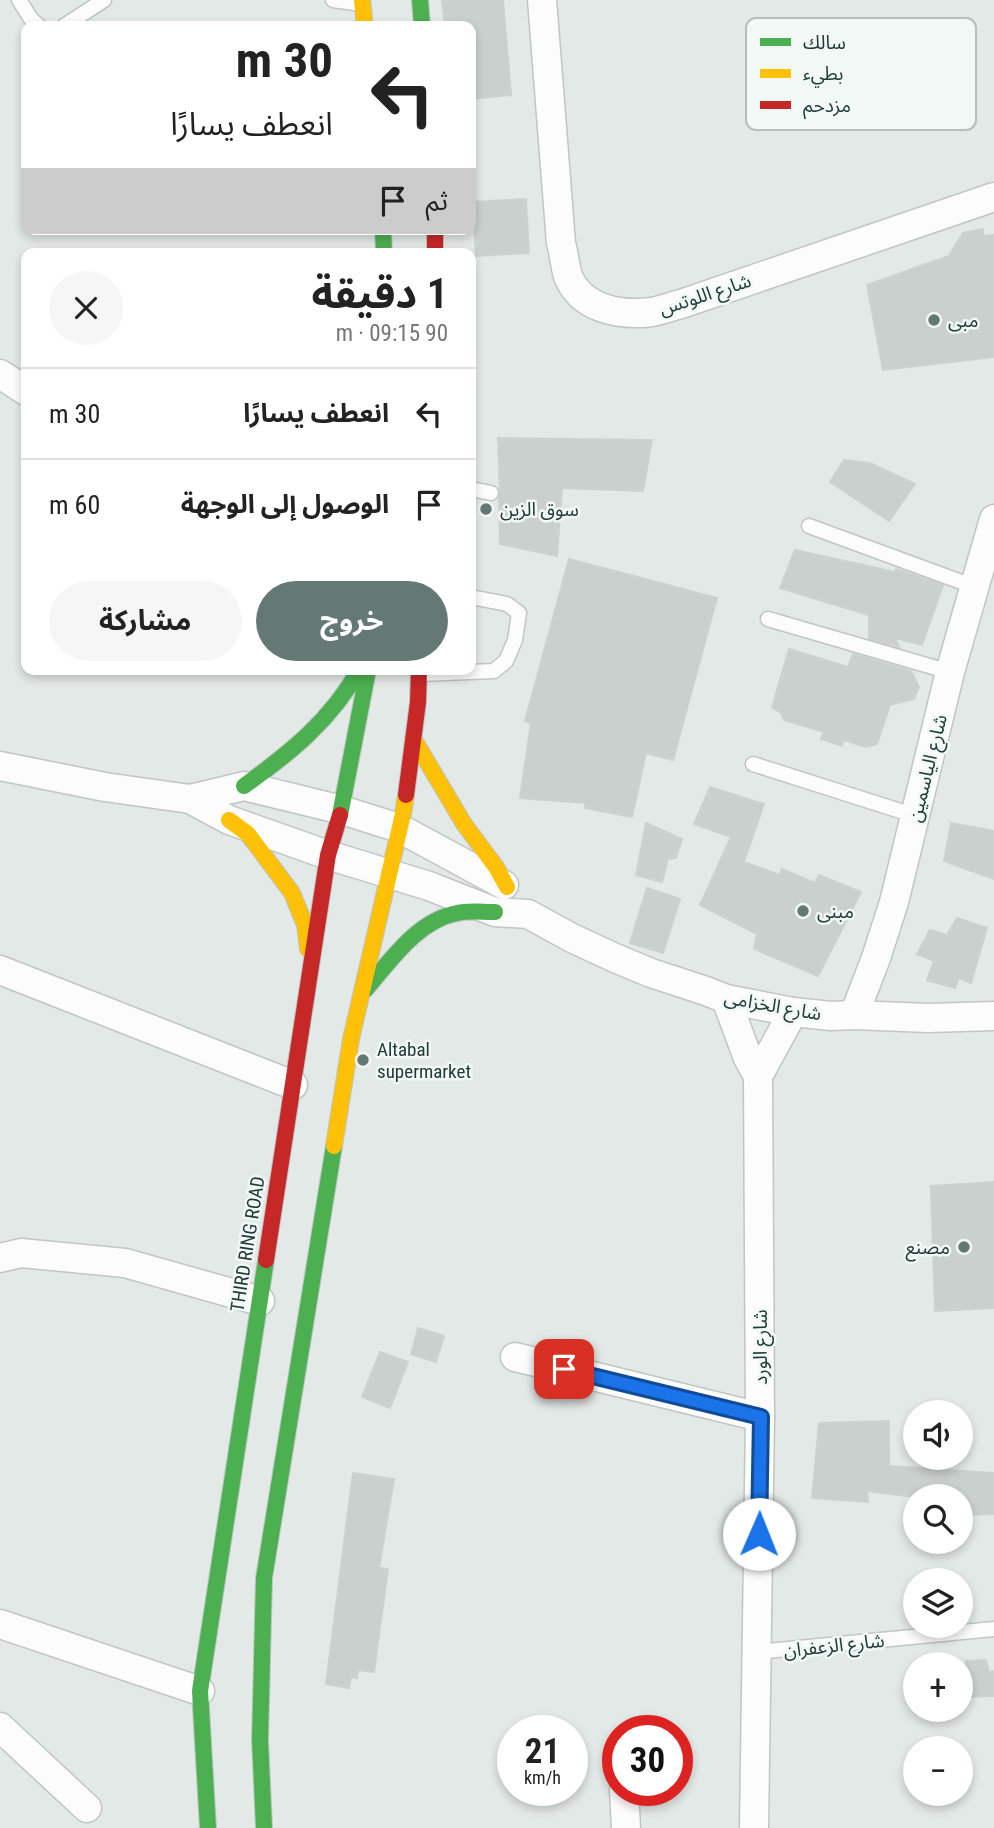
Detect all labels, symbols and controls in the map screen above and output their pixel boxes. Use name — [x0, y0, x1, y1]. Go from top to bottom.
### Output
legend — [746, 18, 976, 130]
text: سالك — [803, 31, 846, 54]
text: 30 m — [236, 32, 333, 89]
icon: left — [357, 49, 448, 140]
text: بطيء — [803, 62, 843, 88]
text: مزدحم — [803, 94, 851, 120]
text: انعطف يسارًا — [170, 105, 333, 143]
icon: arrive — [374, 182, 412, 220]
text: ثم — [426, 186, 448, 216]
text: 1 دقيقة — [311, 269, 448, 318]
street label: شارع اللوتس — [656, 269, 755, 322]
button: close — [49, 271, 123, 345]
place label: مبى — [948, 309, 978, 332]
marker: مبى — [926, 312, 942, 328]
text: 90 m · 09:15 — [336, 320, 448, 347]
icon: left — [410, 395, 448, 433]
text: انعطف يسارًا — [243, 398, 389, 428]
text: 30 m — [49, 399, 100, 429]
icon: arrive — [410, 486, 448, 524]
text: الوصول إلى الوجهة — [181, 489, 389, 519]
text: 60 m — [49, 490, 100, 520]
place label: سوق الزين — [500, 498, 579, 521]
marker: سوق الزين — [478, 501, 494, 517]
button: مشاركة — [49, 581, 242, 661]
button: خروج — [256, 581, 448, 661]
street label: شارع الياسمين — [903, 712, 954, 825]
place label: مبنى — [817, 900, 854, 923]
marker: مبنى — [795, 903, 811, 919]
street label: شارع الخزامى — [722, 986, 823, 1027]
place label: Altabal supermarket — [377, 1038, 471, 1083]
marker: Altabal supermarket — [355, 1052, 371, 1068]
street label: THIRD RING ROAD — [225, 1175, 270, 1314]
place label: مصنع — [905, 1236, 950, 1262]
marker: مصنع — [956, 1239, 972, 1255]
street label: شارع الورد — [749, 1309, 774, 1385]
pin — [534, 1339, 594, 1399]
icon: arrive — [545, 1350, 583, 1388]
map controls — [903, 1400, 973, 1806]
button: sound — [903, 1400, 973, 1470]
button: search — [903, 1484, 973, 1554]
position arrow — [722, 1497, 796, 1571]
button: layers — [903, 1568, 973, 1638]
street label: شارع الزعفران — [782, 1629, 886, 1664]
button: + — [903, 1652, 973, 1722]
speed limit sign: 30 — [602, 1715, 693, 1806]
text: 21 — [525, 1731, 560, 1772]
button: − — [903, 1736, 973, 1806]
text: km/h — [524, 1767, 561, 1788]

